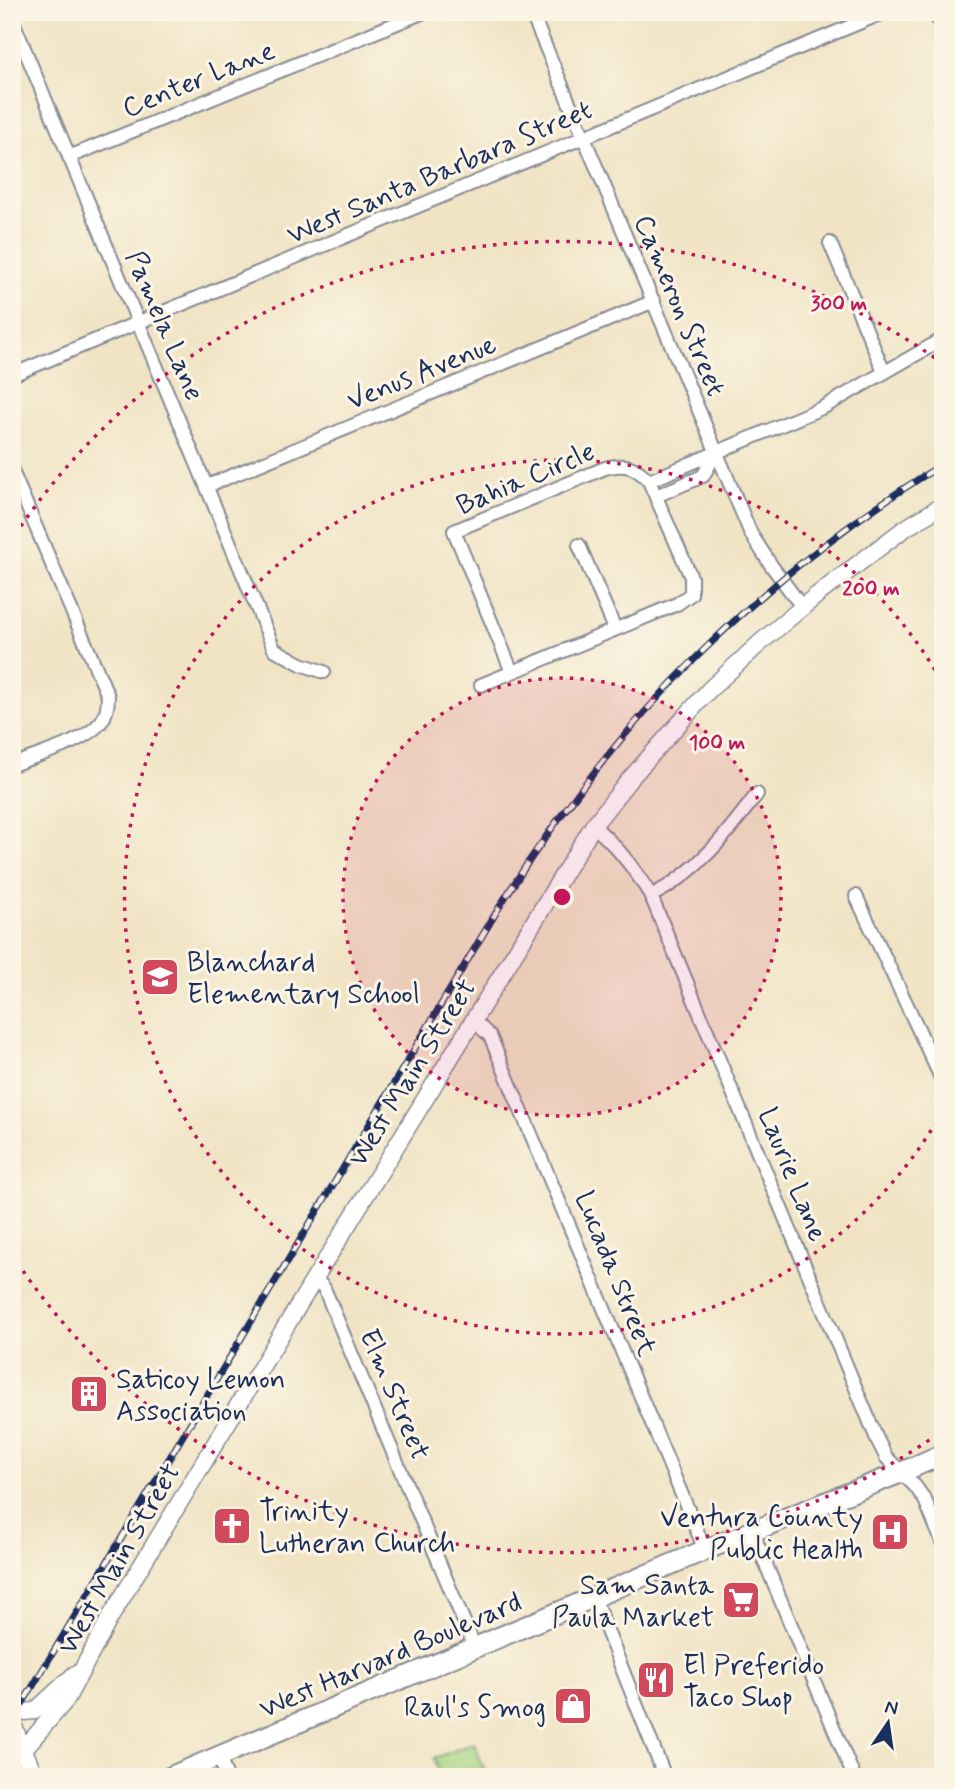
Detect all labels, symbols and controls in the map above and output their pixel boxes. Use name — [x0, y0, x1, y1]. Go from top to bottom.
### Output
street label: Center Lane — [117, 33, 281, 128]
street label: West Santa Barbara Street — [282, 92, 598, 254]
street label: Cameron Street — [624, 210, 734, 402]
street label: Pamela Lane — [115, 245, 212, 407]
text: 300 m — [811, 290, 868, 318]
street label: Venus Avenue — [342, 327, 502, 420]
street label: Bahia Circle — [451, 434, 601, 525]
text: 200 m — [842, 575, 900, 603]
text: 100 m — [689, 729, 745, 757]
centre of rings — [550, 885, 574, 909]
place label: Blanchard Elementary School — [187, 945, 420, 1014]
school or university icon: Blanchard Elementary School — [139, 956, 181, 998]
street label: West Main Street — [340, 972, 486, 1174]
street label: Laurie Lane — [748, 1102, 835, 1247]
street label: Lucada Street — [565, 1186, 665, 1362]
street label: Elm Street — [349, 1324, 438, 1466]
place label: Saticoy Lemon Association — [116, 1362, 286, 1431]
building icon: Saticoy Lemon Association — [68, 1373, 110, 1415]
street label: West Main Street — [50, 1457, 190, 1662]
place label: Trinity Lutheran Church — [259, 1494, 455, 1563]
place label: Ventura County Public Health — [660, 1500, 863, 1569]
church icon: Trinity Lutheran Church — [211, 1505, 253, 1547]
hospital icon: Ventura County Public Health — [869, 1511, 911, 1553]
place label: Sam Santa Paula Market — [552, 1568, 714, 1637]
supermarket icon: Sam Santa Paula Market — [720, 1579, 762, 1621]
street label: West Harvard Boulevard — [254, 1584, 528, 1728]
place label: El Preferido Taco Shop — [683, 1648, 824, 1717]
restaurant icon: El Preferido Taco Shop — [635, 1659, 677, 1701]
shop icon: Raul's Smog — [552, 1685, 594, 1727]
north arrow — [853, 1688, 923, 1758]
place label: Raul's Smog — [404, 1690, 546, 1727]
text: N — [883, 1694, 900, 1722]

